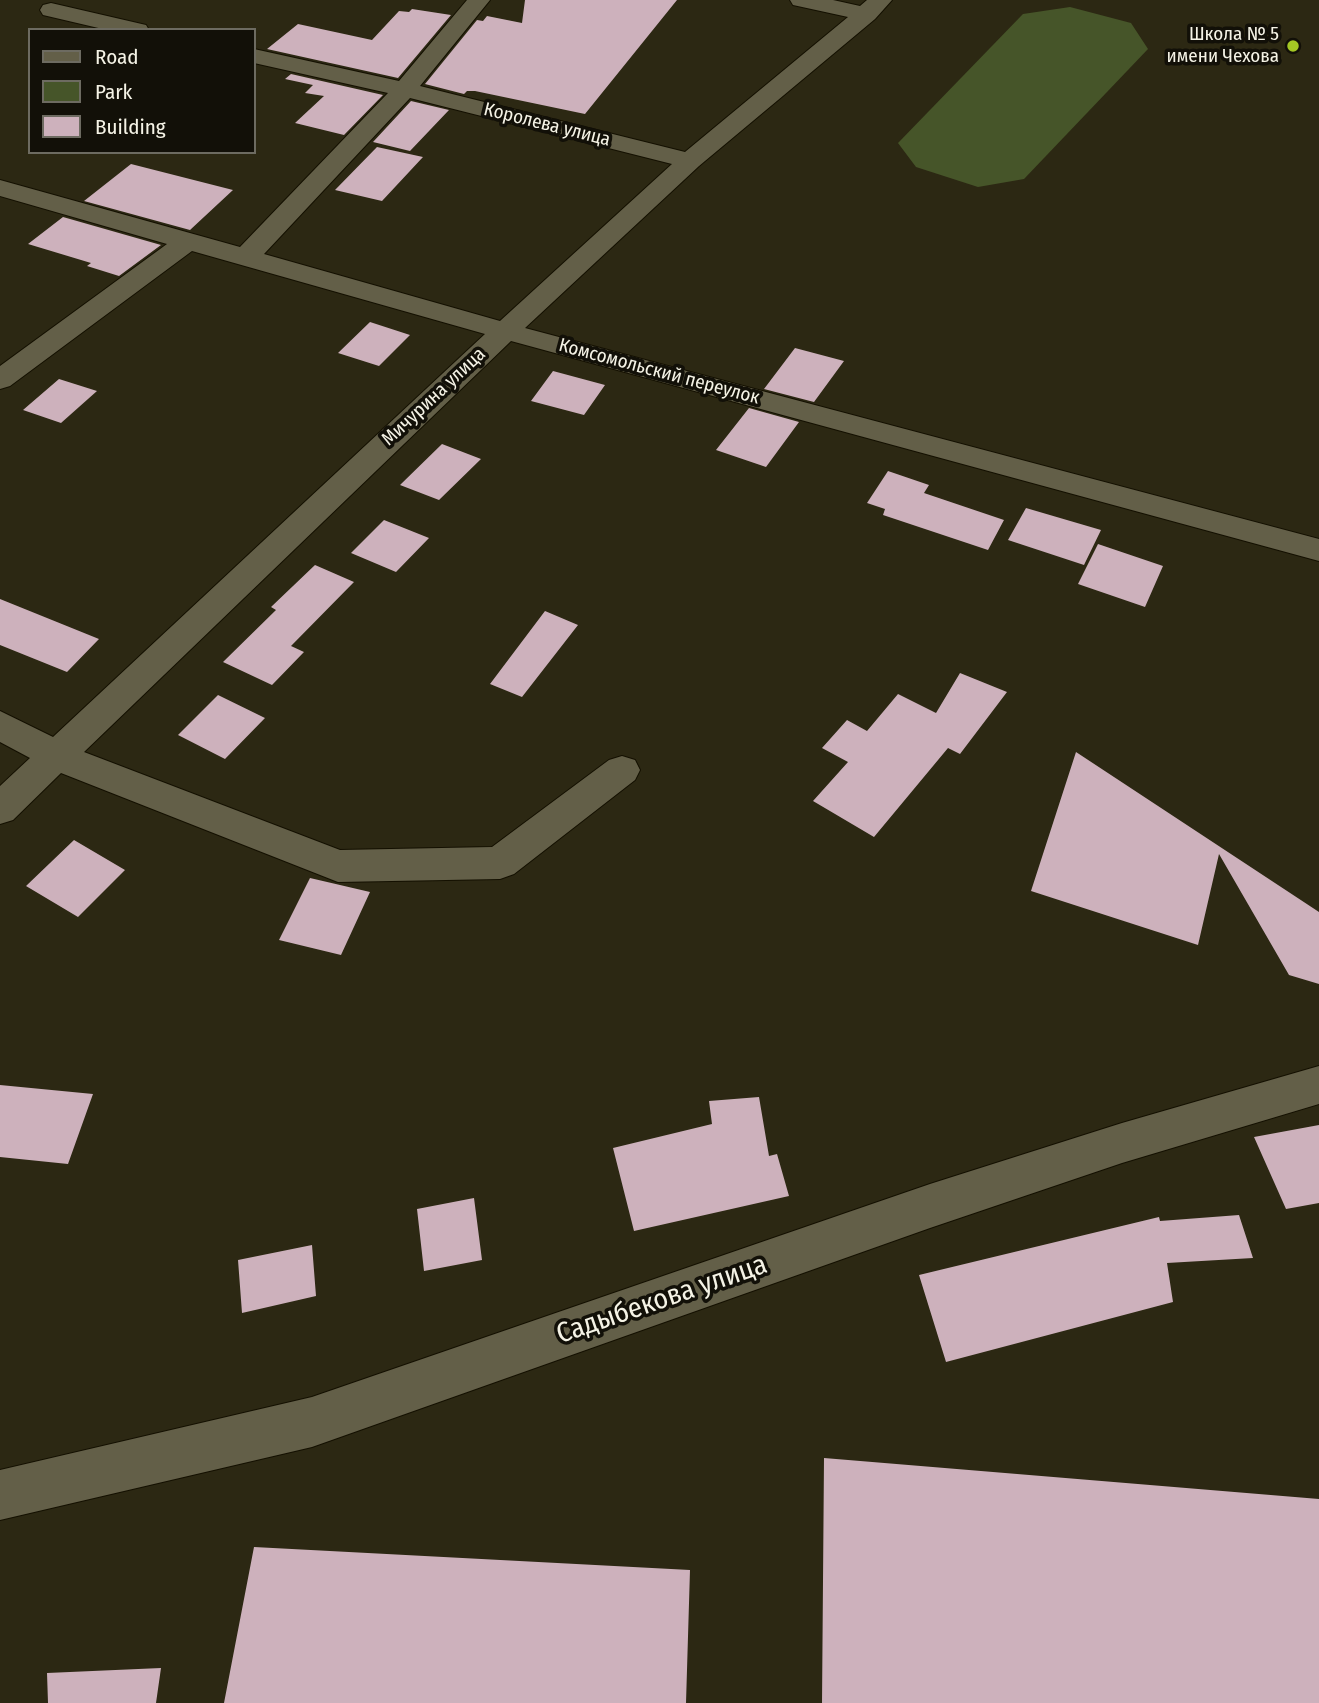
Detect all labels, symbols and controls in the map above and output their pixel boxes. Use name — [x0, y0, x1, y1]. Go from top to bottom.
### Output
place label: Школа № 5 имени Чехова — [1167, 24, 1279, 68]
legend — [28, 28, 256, 154]
marker: Школа № 5 имени Чехова — [1285, 38, 1301, 54]
text: Road — [95, 44, 139, 70]
text: Park — [95, 79, 132, 105]
street label: Королева улица — [481, 98, 613, 152]
text: Building — [95, 114, 166, 140]
street label: Комсомольский переулок — [556, 334, 762, 410]
street label: Мичурина улица — [377, 343, 491, 451]
street label: Садыбекова улица — [552, 1248, 772, 1352]

